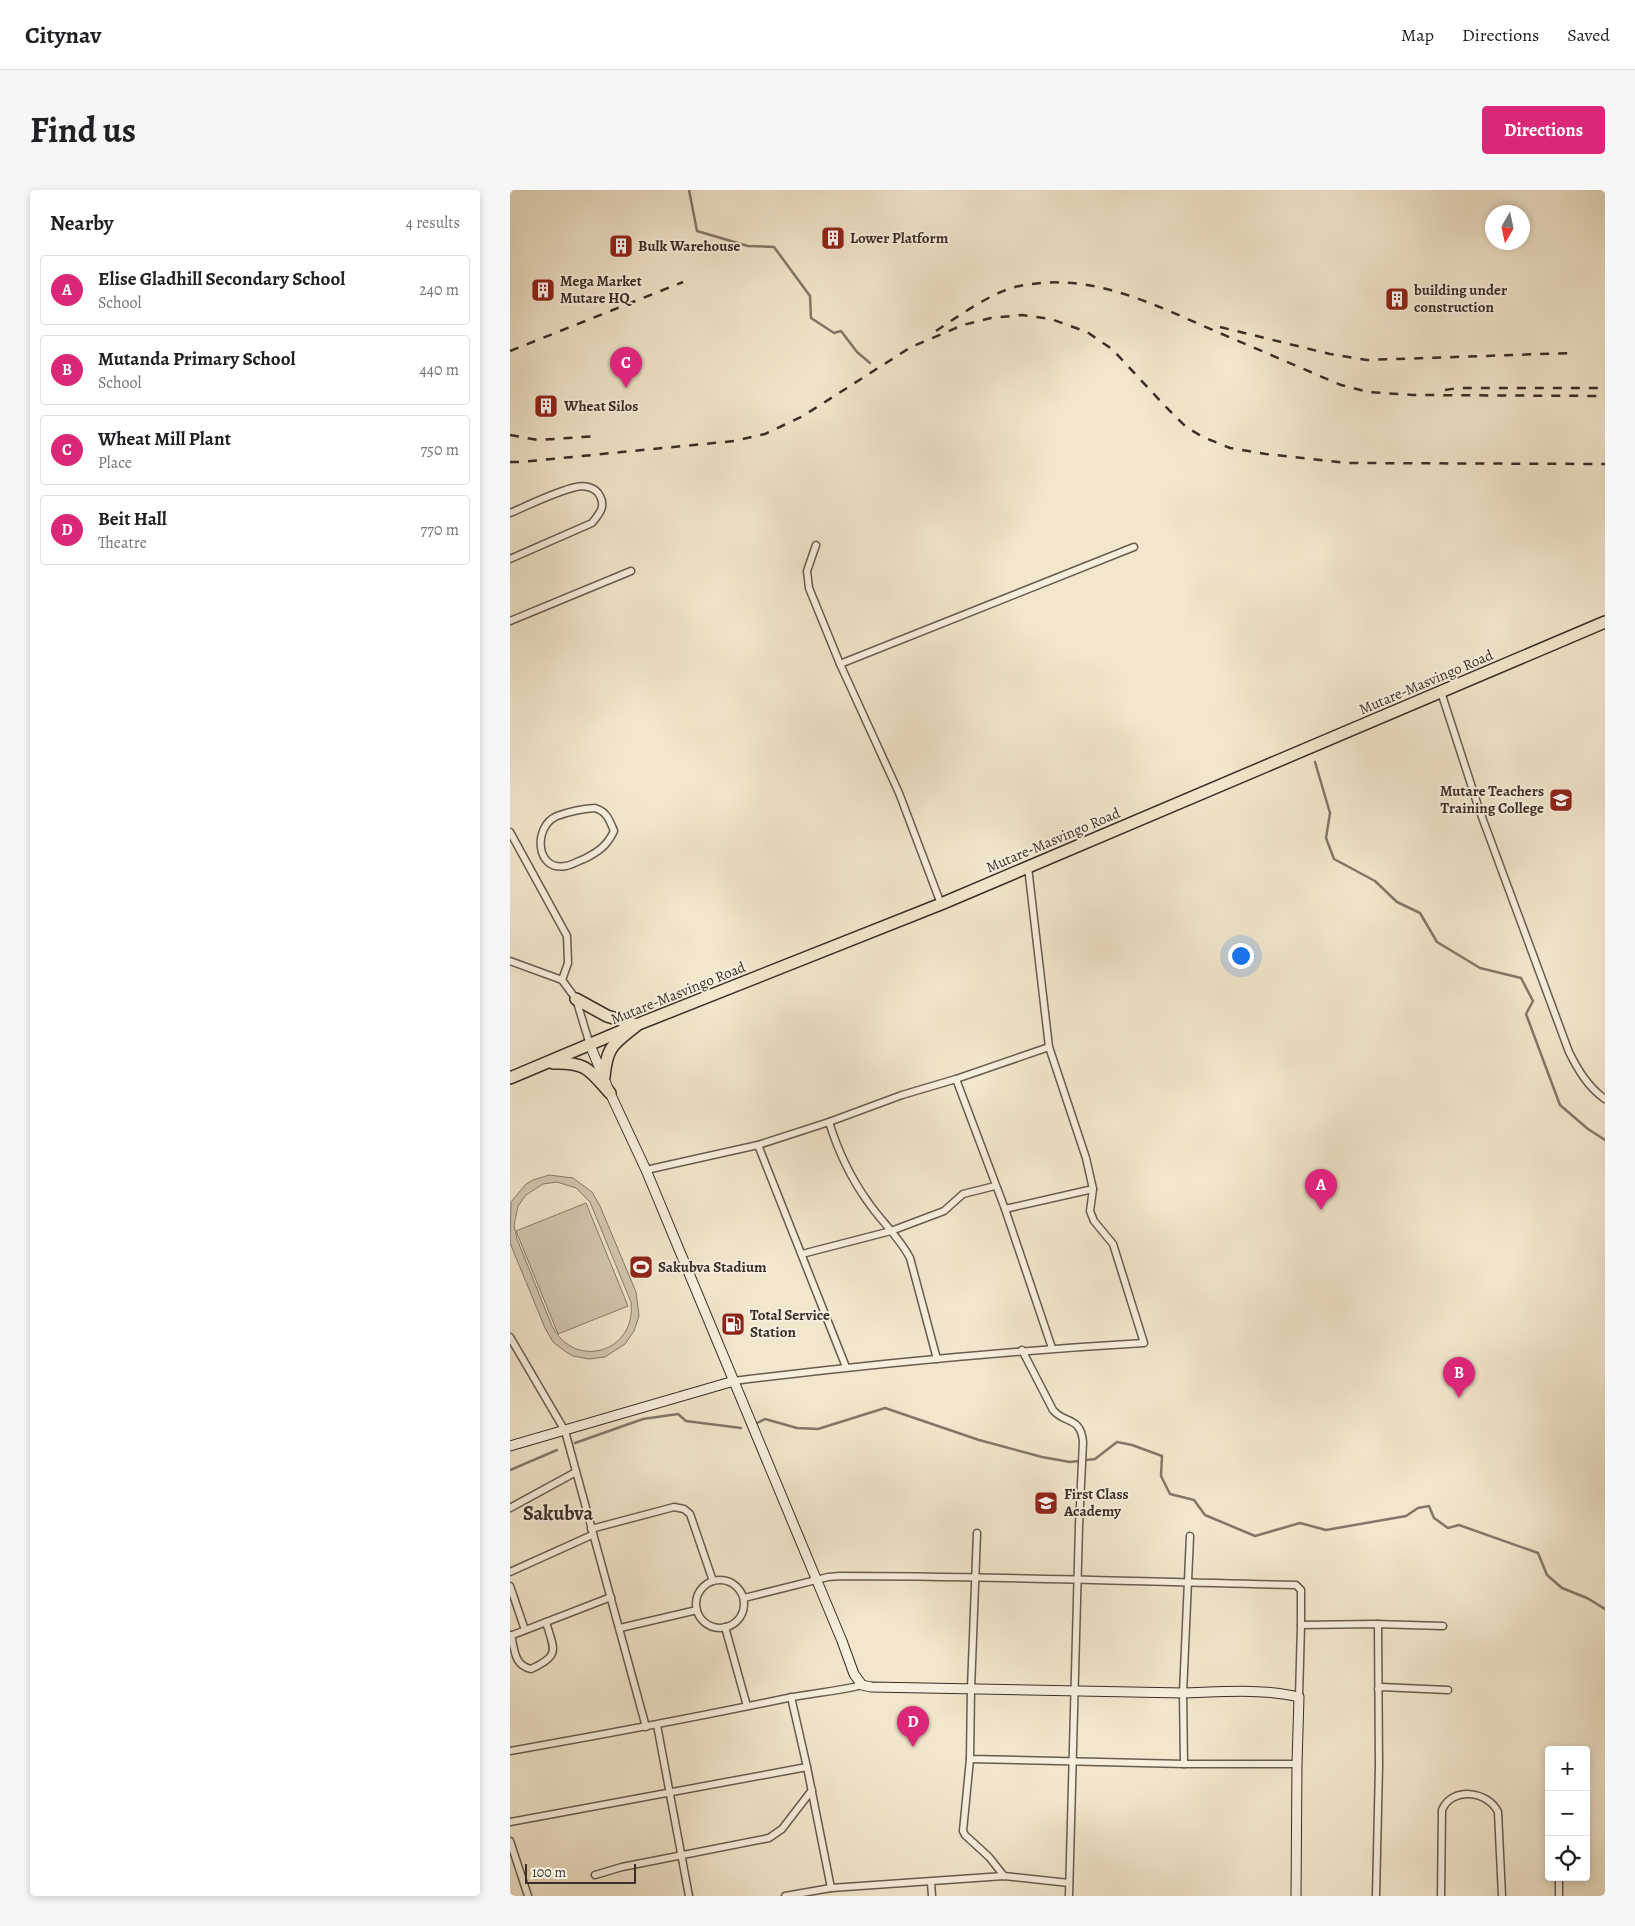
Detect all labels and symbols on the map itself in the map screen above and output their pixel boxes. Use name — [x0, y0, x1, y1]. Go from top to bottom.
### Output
north arrow — [1485, 205, 1530, 250]
building icon: Lower Platform — [820, 225, 846, 251]
place label: Lower Platform — [850, 228, 949, 248]
building icon: Bulk Warehouse — [608, 233, 634, 259]
place label: Bulk Warehouse — [638, 236, 741, 256]
place label: Mega Market Mutare HQ — [560, 271, 642, 308]
building icon: Mega Market Mutare HQ — [530, 277, 556, 303]
place label: building under construction — [1413, 280, 1507, 317]
building icon: building under construction — [1384, 286, 1410, 312]
pin: C — [610, 347, 642, 388]
building icon: Wheat Silos — [533, 393, 559, 419]
place label: Wheat Silos — [563, 396, 638, 416]
street label: Mutare-Masvingo Road — [1356, 644, 1497, 719]
place label: Mutare Teachers Training College — [1440, 781, 1544, 818]
school or university icon: Mutare Teachers Training College — [1548, 787, 1574, 813]
street label: Mutare-Masvingo Road — [983, 802, 1124, 877]
your location — [1228, 943, 1254, 969]
street label: Mutare-Masvingo Road — [608, 956, 749, 1029]
pin: A — [1305, 1169, 1337, 1210]
sports icon: Sakubva Stadium — [628, 1254, 654, 1280]
place label: Sakubva Stadium — [658, 1257, 767, 1277]
place label: Total Service Station — [750, 1305, 830, 1342]
fuel station icon: Total Service Station — [720, 1311, 746, 1337]
pin: B — [1443, 1357, 1475, 1398]
place label: First Class Academy — [1063, 1484, 1129, 1521]
school or university icon: First Class Academy — [1033, 1490, 1059, 1516]
district label: Sakubva — [523, 1500, 593, 1527]
pin: D — [897, 1706, 929, 1747]
scale bar — [525, 1861, 636, 1884]

